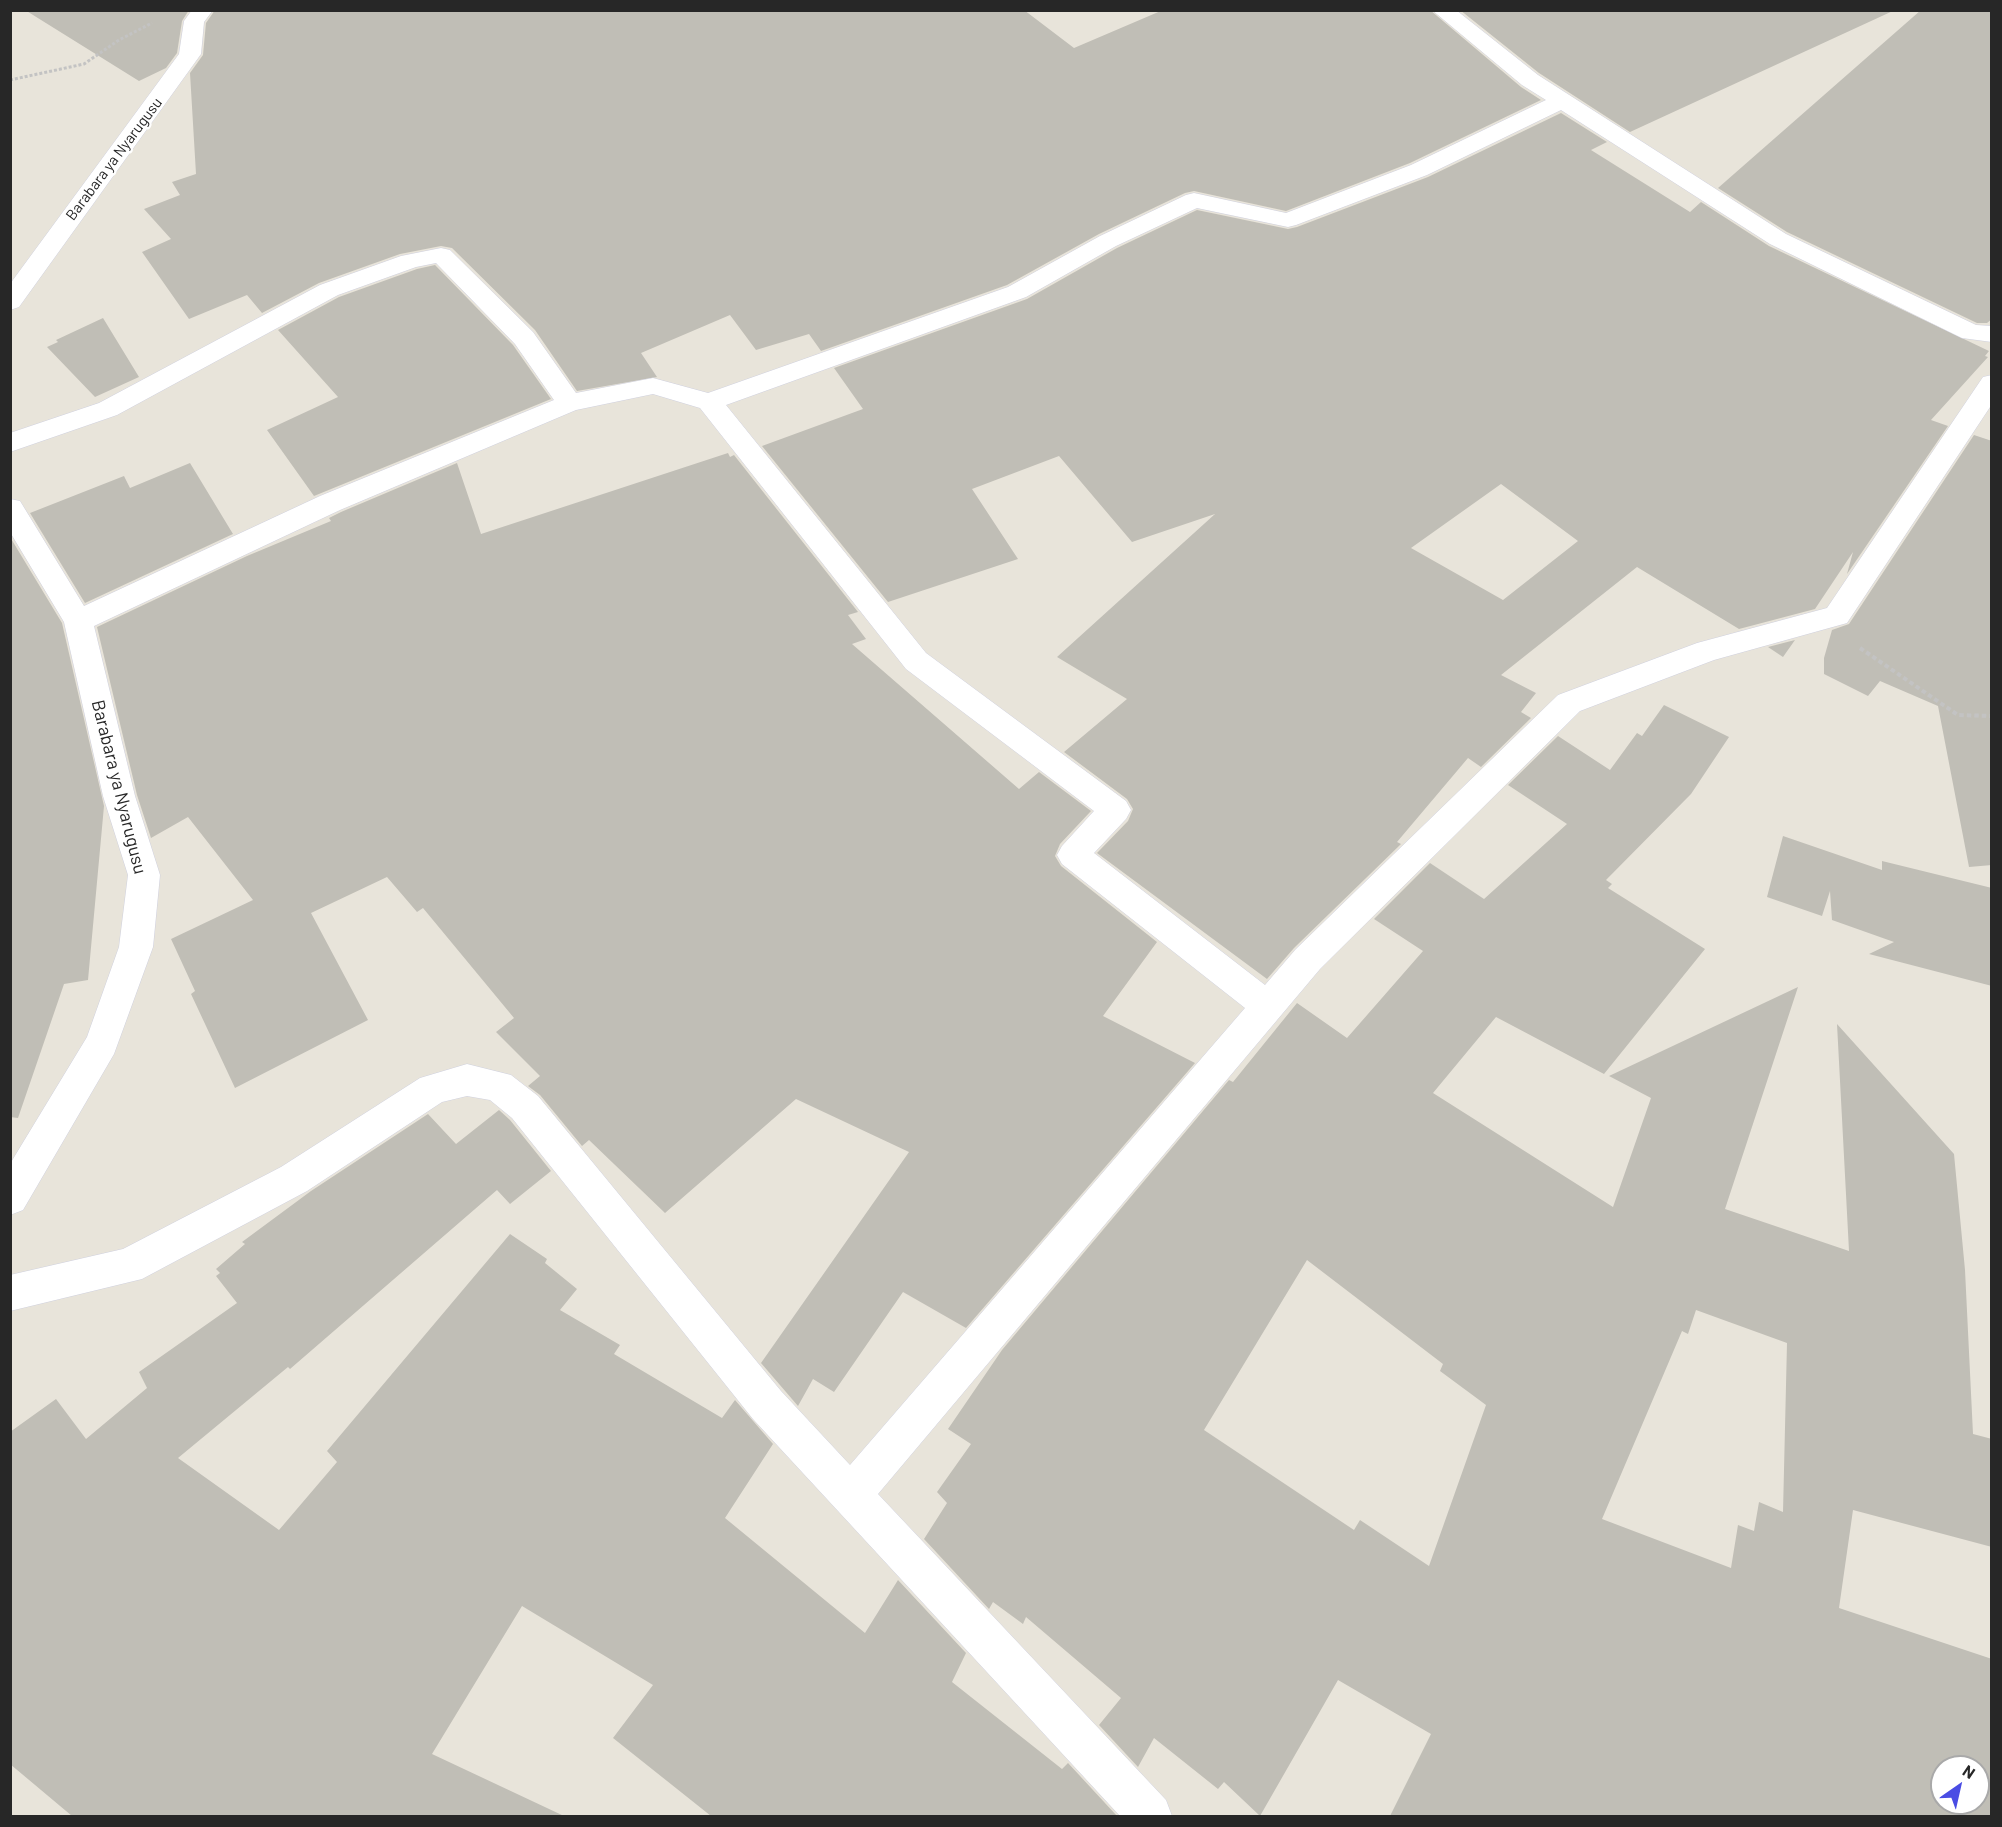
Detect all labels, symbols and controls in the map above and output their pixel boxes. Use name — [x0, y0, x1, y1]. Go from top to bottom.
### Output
street label: Barabara ya Nyarugusu — [62, 94, 166, 224]
street label: Barabara ya Nyarugusu — [87, 698, 151, 876]
north arrow — [1930, 1755, 1990, 1815]
text: N — [1959, 1760, 1979, 1782]

